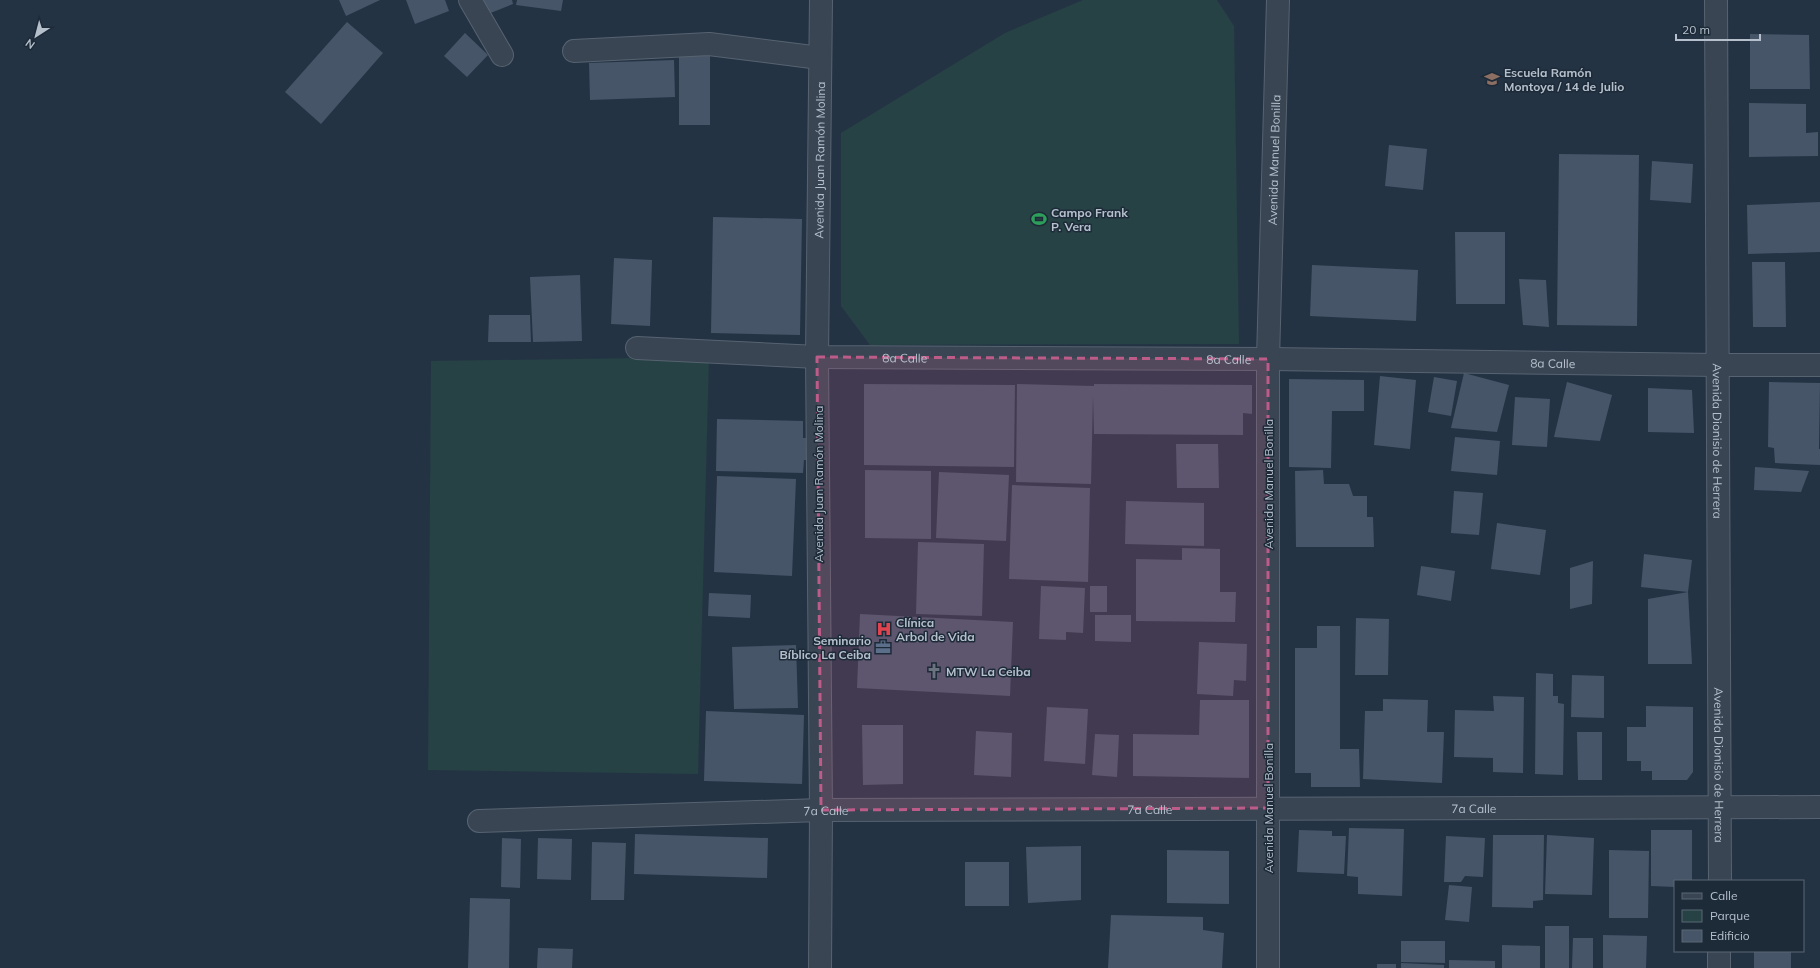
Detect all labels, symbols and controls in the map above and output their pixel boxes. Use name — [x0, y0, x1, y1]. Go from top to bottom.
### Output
north arrow — [16, 16, 56, 56]
scale bar — [1676, 16, 1760, 42]
text: 20 m — [1682, 22, 1710, 37]
text: N — [23, 36, 38, 52]
place label: Escuela Ramón Montoya / 14 de Julio — [1504, 65, 1624, 94]
school or university icon: Escuela Ramón Montoya / 14 de Julio — [1483, 70, 1501, 88]
street label: Avenida Juan Ramón Molina — [811, 81, 828, 239]
street label: Avenida Manuel Bonilla — [1264, 95, 1283, 226]
place label: Campo Frank P. Vera — [1051, 205, 1128, 234]
sports icon: Campo Frank P. Vera — [1030, 210, 1048, 228]
street label: 8a Calle — [882, 350, 927, 365]
street label: 8a Calle — [1206, 351, 1251, 366]
street label: 8a Calle — [1530, 355, 1575, 371]
street label: Avenida Dionisio de Herrera — [1710, 363, 1726, 519]
street label: Avenida Juan Ramón Molina — [811, 405, 826, 563]
street label: Avenida Manuel Bonilla — [1261, 419, 1276, 549]
place label: Clínica Arbol de Vida — [896, 615, 975, 644]
hospital icon: Clínica Arbol de Vida — [875, 620, 893, 638]
place label: Seminario Bíblico La Ceiba — [779, 633, 871, 662]
office icon: Seminario Bíblico La Ceiba — [874, 638, 892, 656]
church icon: MTW La Ceiba — [925, 662, 943, 680]
place label: MTW La Ceiba — [946, 664, 1031, 679]
street label: Avenida Dionisio de Herrera — [1712, 687, 1727, 843]
street label: Avenida Manuel Bonilla — [1261, 743, 1276, 873]
street label: 7a Calle — [1451, 800, 1496, 816]
street label: 7a Calle — [1127, 801, 1172, 817]
street label: 7a Calle — [803, 802, 848, 818]
legend — [1674, 880, 1804, 952]
text: Calle — [1710, 888, 1737, 903]
text: Parque — [1710, 908, 1750, 923]
text: Edificio — [1710, 928, 1750, 943]

